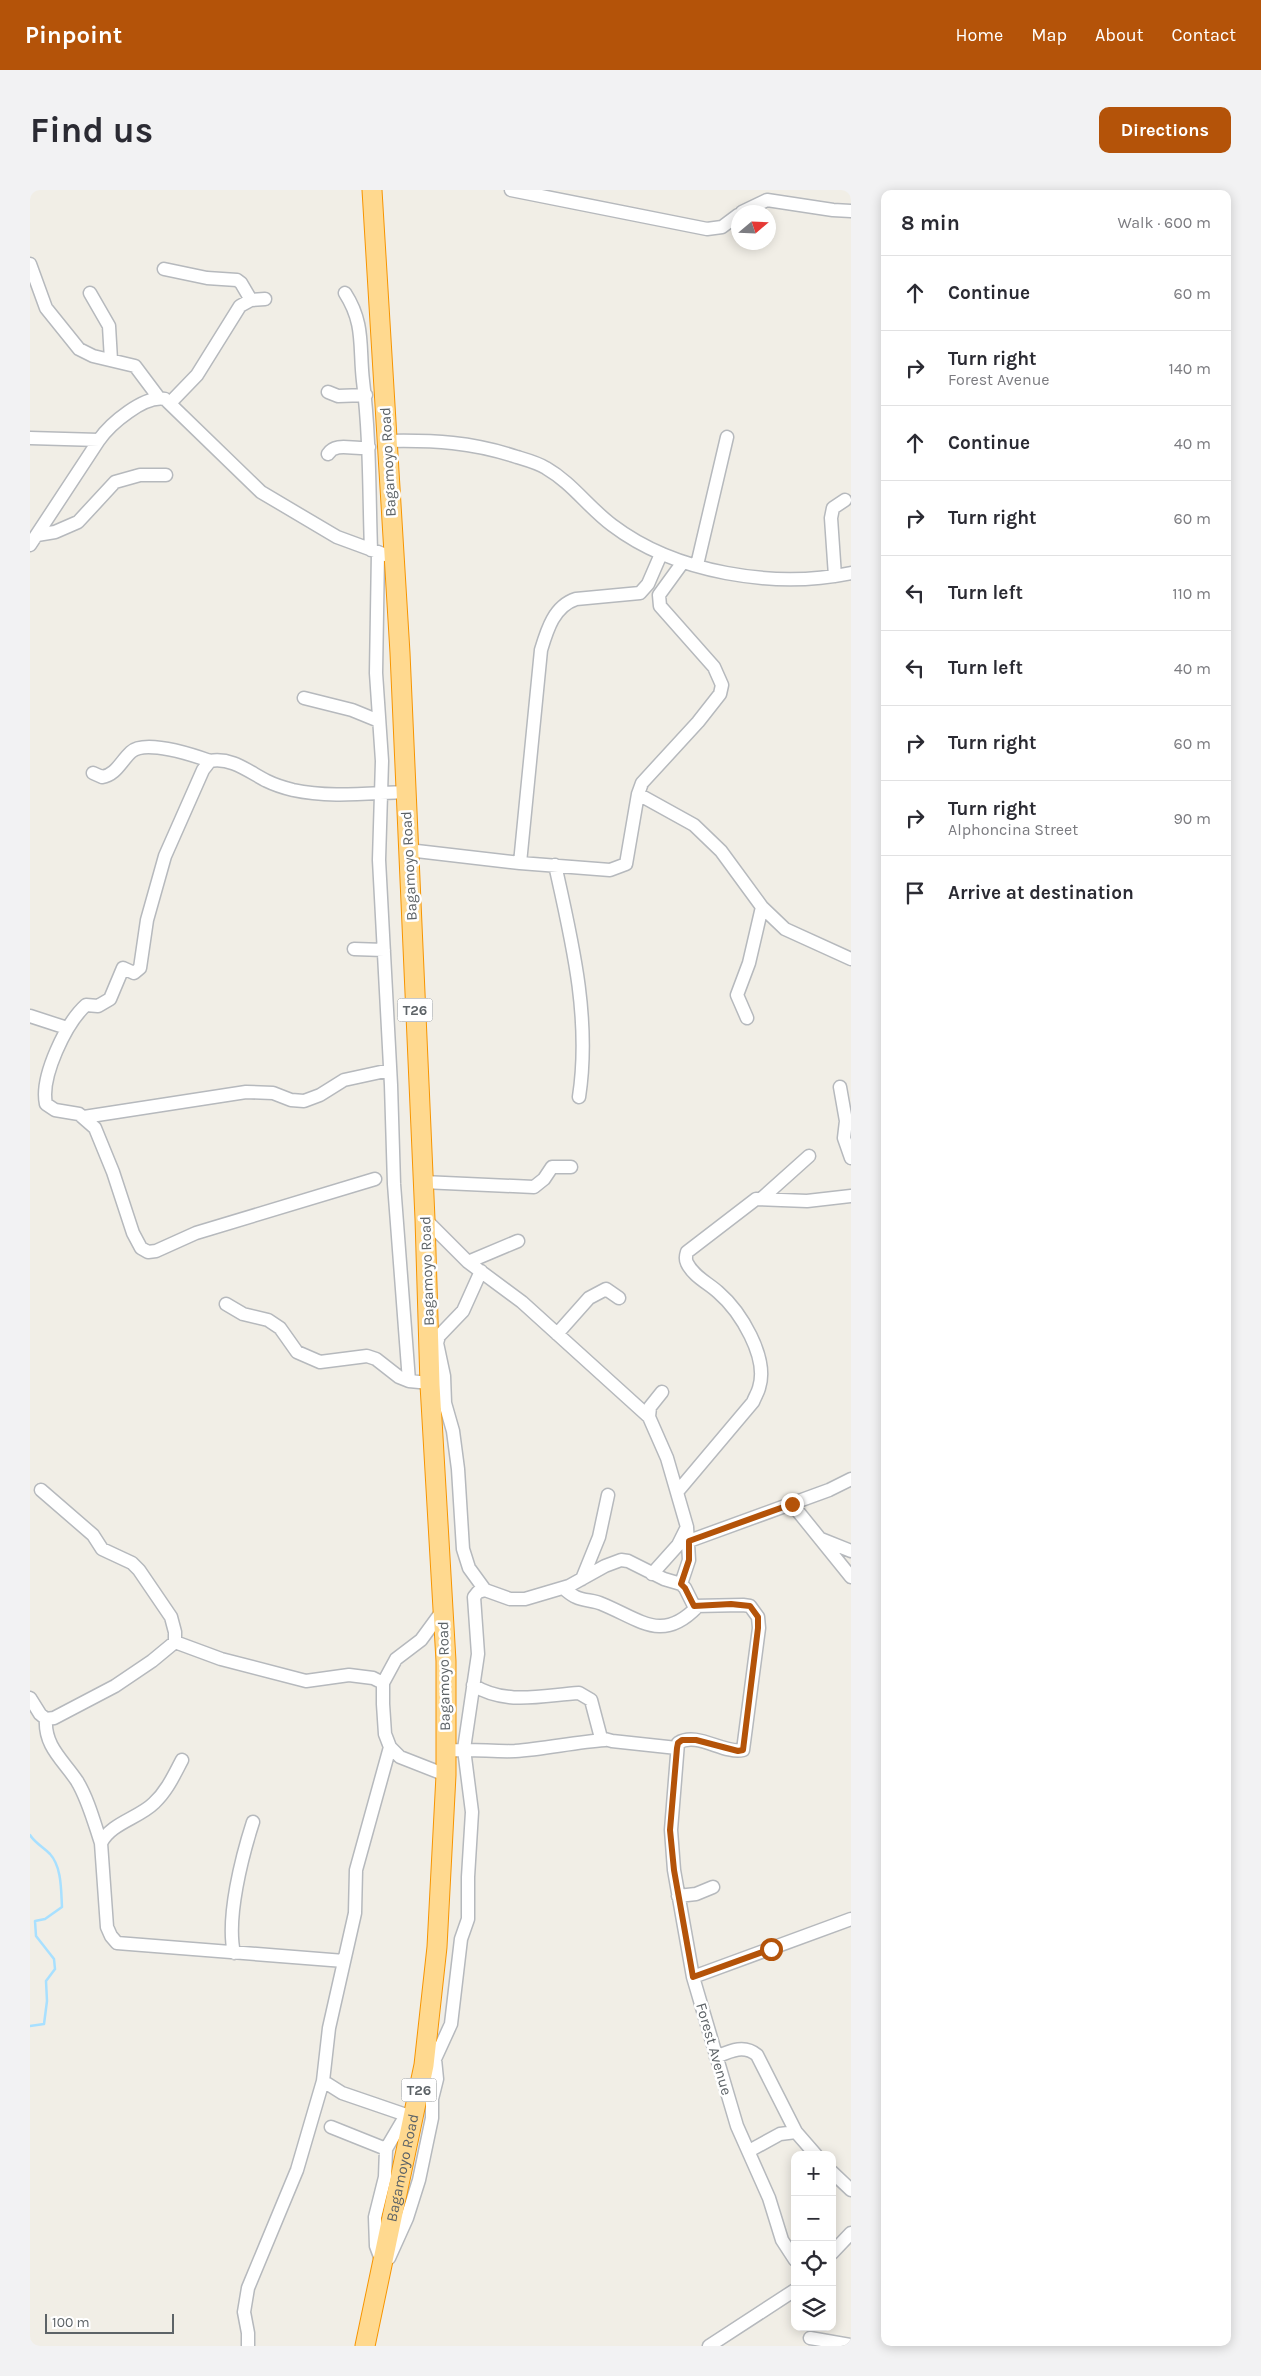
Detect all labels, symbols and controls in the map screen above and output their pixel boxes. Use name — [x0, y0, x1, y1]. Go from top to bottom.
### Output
text: Pinpoint — [25, 21, 122, 49]
text: Home — [955, 24, 1003, 46]
text: Map — [1031, 24, 1067, 46]
text: About — [1095, 24, 1144, 46]
text: Contact — [1172, 24, 1236, 46]
button: Directions — [1099, 107, 1231, 153]
text: Find us — [30, 110, 153, 151]
north arrow — [731, 205, 776, 250]
text: 8 min — [901, 211, 960, 235]
text: Walk · 600 m — [1118, 213, 1211, 232]
icon: ahead — [901, 279, 929, 307]
text: Continue — [948, 282, 1030, 304]
text: 60 m — [1174, 284, 1211, 303]
text: Turn right — [948, 348, 1037, 370]
icon: right — [901, 354, 929, 382]
text: 140 m — [1169, 359, 1211, 378]
text: Forest Avenue — [948, 370, 1050, 389]
street label: Bagamoyo Road — [376, 407, 400, 517]
icon: ahead — [901, 429, 929, 457]
text: Continue — [948, 432, 1030, 454]
text: 40 m — [1174, 434, 1211, 453]
icon: right — [901, 504, 929, 532]
text: Turn right — [948, 507, 1037, 529]
text: 60 m — [1174, 509, 1211, 528]
icon: left — [901, 579, 929, 607]
text: Turn left — [948, 582, 1023, 604]
text: 110 m — [1172, 584, 1211, 603]
icon: left — [901, 654, 929, 682]
text: Turn left — [948, 657, 1023, 679]
text: 40 m — [1174, 659, 1211, 678]
icon: right — [901, 729, 929, 757]
text: Turn right — [948, 732, 1037, 754]
text: 60 m — [1174, 734, 1211, 753]
text: Turn right — [948, 798, 1037, 820]
icon: right — [901, 804, 929, 832]
text: 90 m — [1173, 809, 1211, 828]
street label: Bagamoyo Road — [397, 811, 421, 921]
text: Alphoncina Street — [948, 820, 1078, 839]
icon: arrive — [901, 879, 929, 907]
text: Arrive at destination — [948, 882, 1134, 904]
road number: T26 — [398, 998, 432, 1022]
street label: Bagamoyo Road — [416, 1216, 438, 1326]
route end — [781, 1493, 804, 1516]
street label: Bagamoyo Road — [434, 1621, 454, 1731]
route start — [760, 1938, 783, 1961]
street label: Forest Avenue — [692, 2001, 736, 2097]
road number: T26 — [402, 2078, 436, 2102]
street label: Bagamoyo Road — [382, 2112, 422, 2223]
map controls — [791, 2151, 836, 2331]
button: + — [791, 2151, 836, 2196]
button: − — [791, 2196, 836, 2241]
button: locate — [791, 2241, 836, 2286]
button: layers — [791, 2286, 836, 2331]
scale bar — [45, 2311, 174, 2334]
text: 100 m — [52, 2314, 90, 2331]

